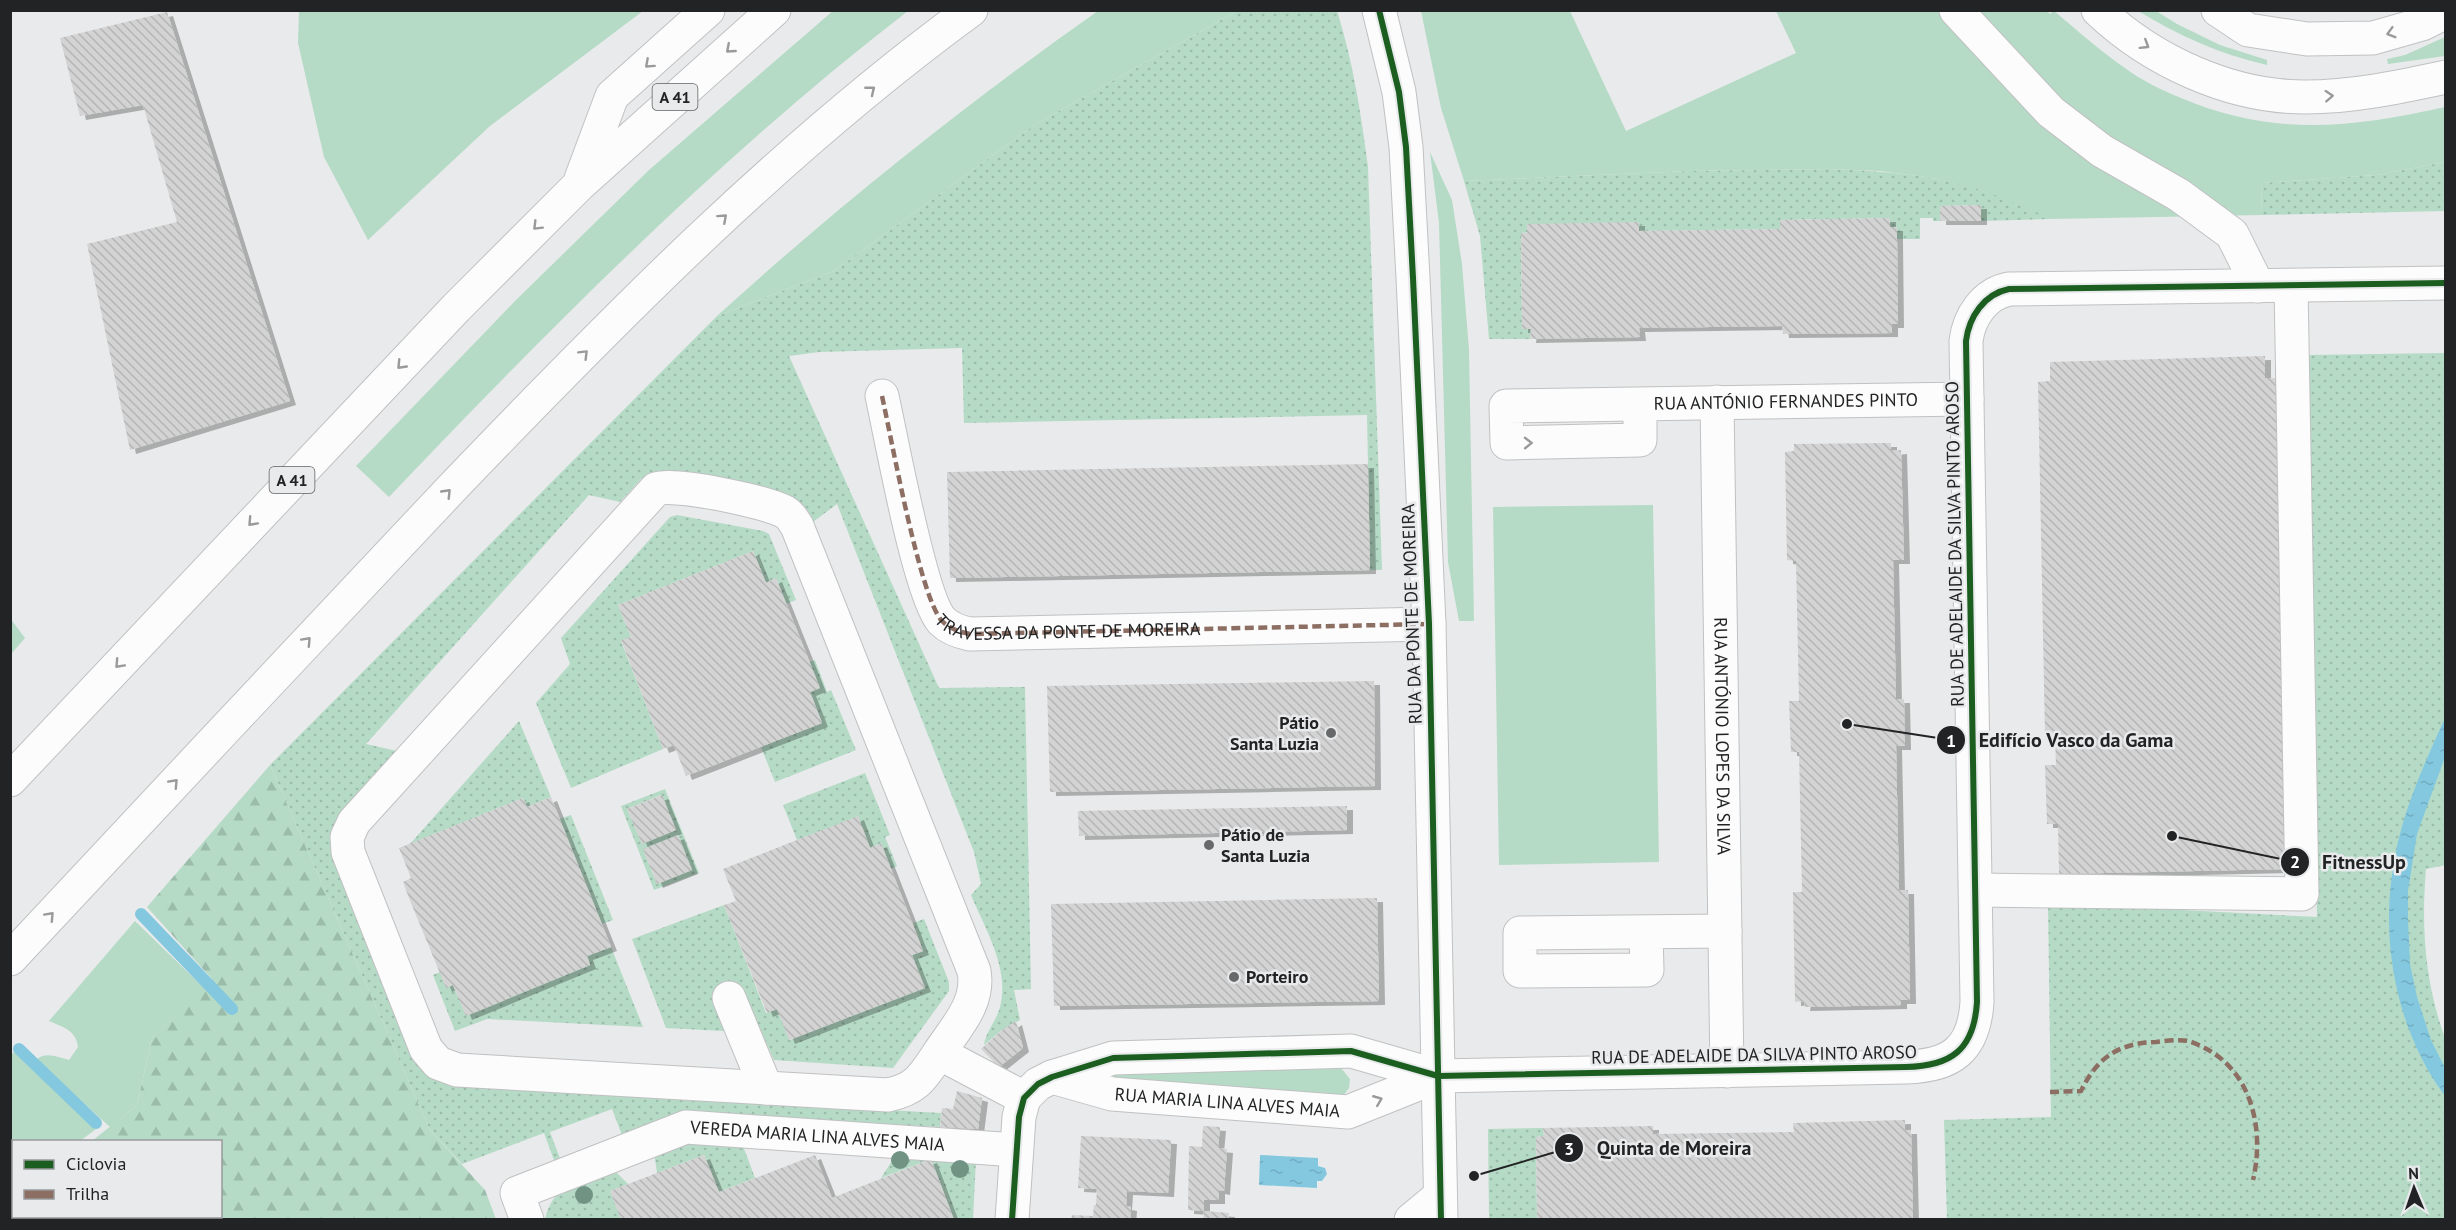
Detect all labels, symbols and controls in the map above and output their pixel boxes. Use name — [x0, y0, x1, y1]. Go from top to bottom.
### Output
one-way arrow — [2386, 25, 2396, 38]
one-way arrow — [2139, 37, 2149, 49]
one-way arrow — [726, 41, 737, 52]
one-way arrow — [645, 57, 655, 68]
road number: A 41 — [652, 84, 698, 110]
one-way arrow — [864, 86, 875, 97]
one-way arrow — [2325, 89, 2334, 102]
one-way arrow — [717, 214, 727, 225]
one-way arrow — [534, 219, 545, 230]
one-way arrow — [576, 350, 587, 361]
one-way arrow — [397, 358, 408, 369]
street label: RUA DE ADELAIDE DA SILVA PINTO AROSO — [1940, 381, 1969, 707]
street label: RUA ANTÓNIO FERNANDES PINTO — [1654, 388, 1918, 415]
one-way arrow — [1524, 436, 1533, 449]
road number: A 41 — [270, 467, 314, 493]
one-way arrow — [440, 490, 451, 501]
street label: RUA DA PONTE DE MOREIRA — [1396, 503, 1427, 725]
one-way arrow — [248, 516, 259, 526]
street label: TRAVESSA DA PONTE DE MOREIRA — [930, 609, 1201, 646]
street label: RUA ANTÓNIO LOPES DA SILVA — [1709, 617, 1736, 855]
one-way arrow — [300, 637, 311, 648]
one-way arrow — [115, 657, 126, 668]
place label: Pátio Santa Luzia — [1230, 711, 1319, 755]
callout: Edifício Vasco da Gama — [1936, 721, 2186, 759]
marker: Pátio Santa Luzia — [1324, 726, 1338, 740]
text: Edifício Vasco da Gama — [1979, 727, 2173, 753]
text: 1 — [1946, 729, 1956, 752]
one-way arrow — [167, 780, 178, 791]
place label: Pátio de Santa Luzia — [1221, 823, 1310, 867]
marker: Pátio de Santa Luzia — [1202, 838, 1216, 852]
callout: FitnessUp — [2280, 843, 2418, 881]
text: FitnessUp — [2322, 849, 2406, 875]
text: 2 — [2290, 850, 2300, 873]
one-way arrow — [43, 912, 54, 923]
place label: Porteiro — [1246, 965, 1309, 988]
marker: Porteiro — [1227, 970, 1241, 984]
street label: RUA DE ADELAIDE DA SILVA PINTO AROSO — [1591, 1040, 1917, 1069]
street label: RUA MARIA LINA ALVES MAIA — [1114, 1082, 1341, 1122]
one-way arrow — [1371, 1095, 1382, 1107]
street label: VEREDA MARIA LINA ALVES MAIA — [688, 1115, 946, 1156]
callout: Quinta de Moreira — [1554, 1129, 1763, 1167]
text: Quinta de Moreira — [1597, 1135, 1751, 1161]
text: 3 — [1564, 1137, 1574, 1160]
legend — [12, 1140, 222, 1218]
text: Ciclovia — [66, 1152, 126, 1175]
north arrow — [2384, 1158, 2444, 1218]
text: N — [2408, 1163, 2419, 1183]
text: Trilha — [66, 1182, 109, 1205]

